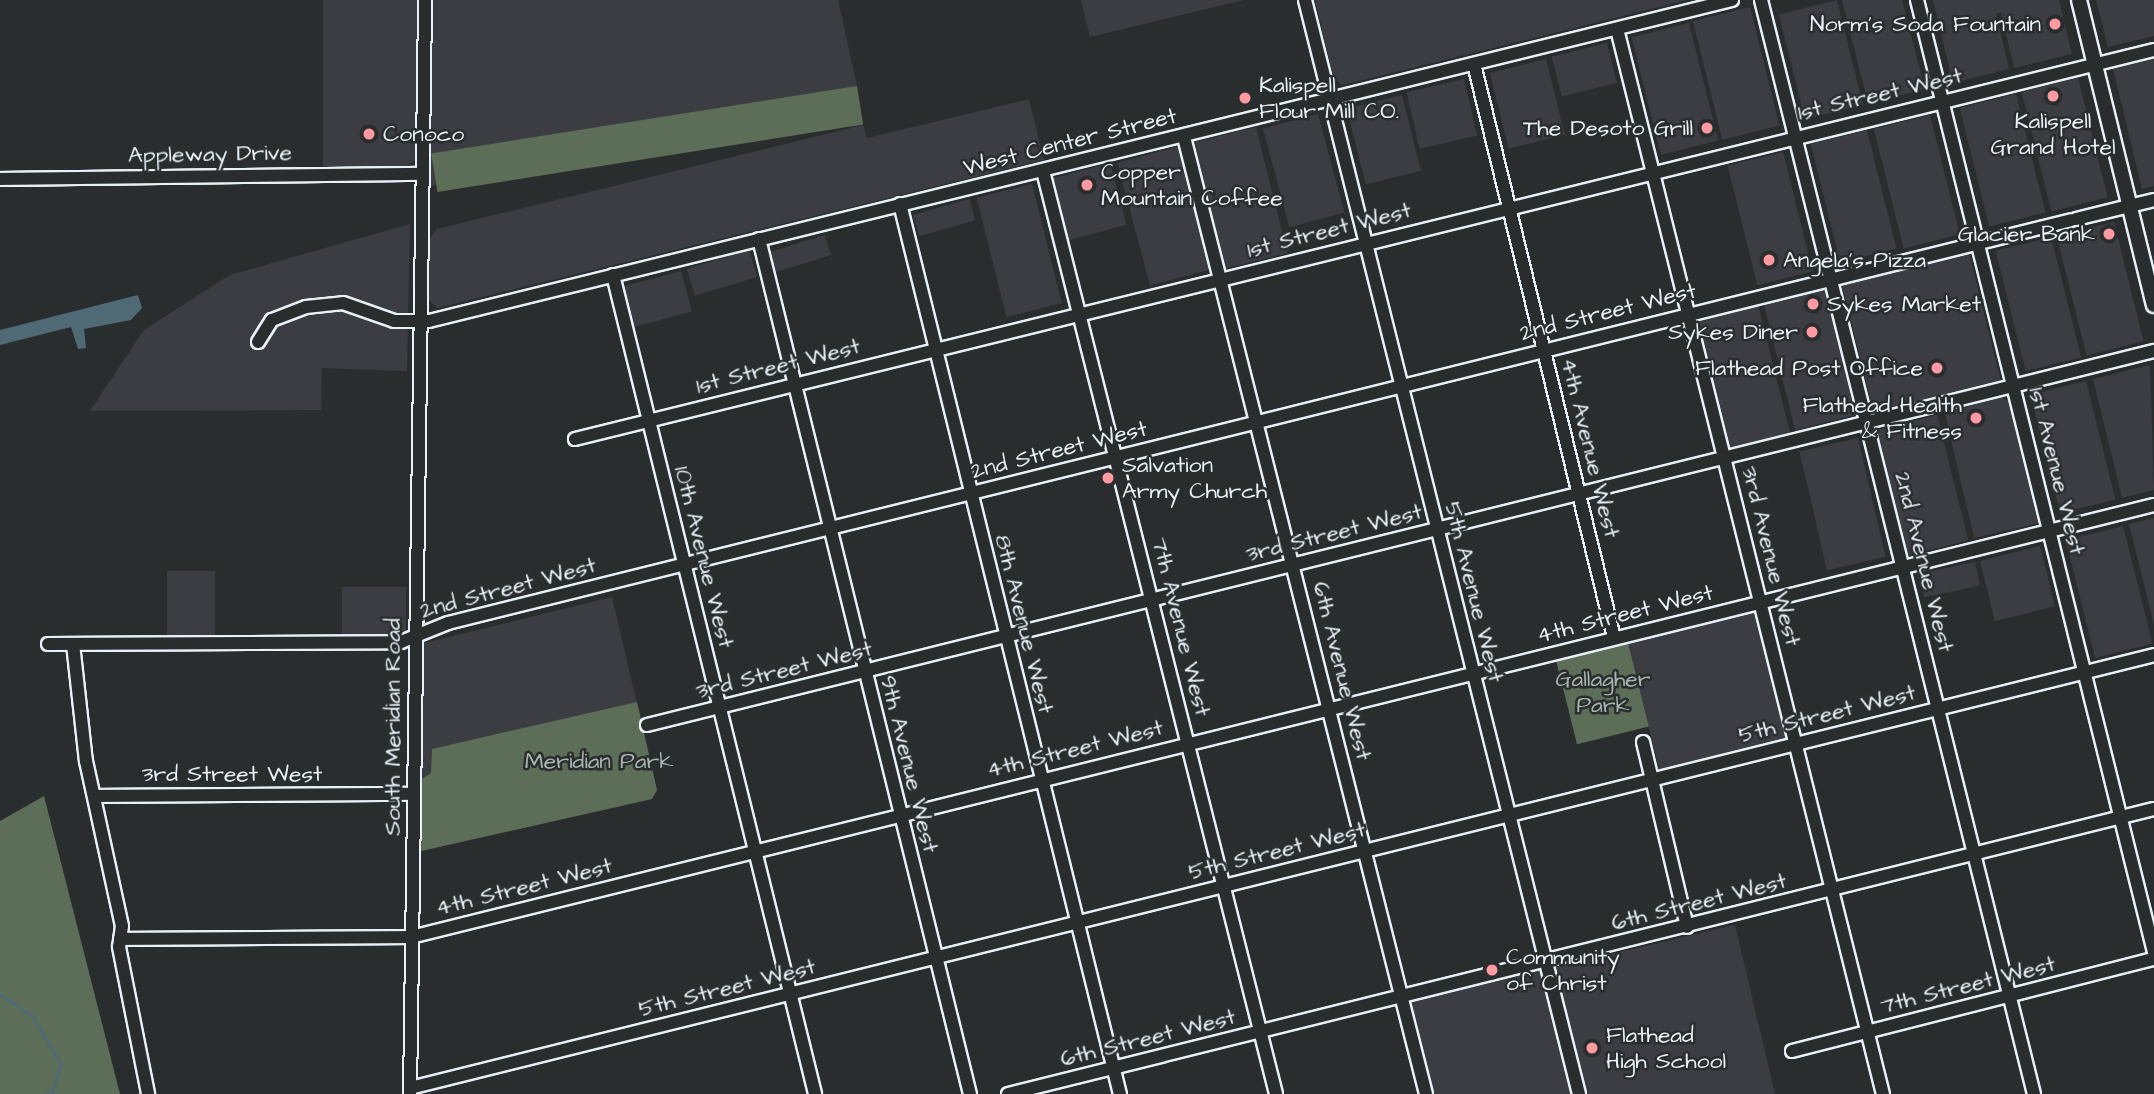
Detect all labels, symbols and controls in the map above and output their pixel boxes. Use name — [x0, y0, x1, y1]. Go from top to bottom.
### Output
place label: Norm's Soda Fountain — [1810, 10, 2041, 38]
marker: Norm's Soda Fountain — [2047, 16, 2063, 32]
street label: 1st Street West — [1795, 62, 1965, 126]
place label: Kalispell Flour Mill CO. — [1259, 71, 1399, 125]
marker: Kalispell Grand Hotel — [2045, 88, 2061, 104]
marker: Kalispell Flour Mill CO. — [1237, 90, 1253, 106]
street label: West Center Street — [960, 102, 1180, 182]
place label: Kalispell Grand Hotel — [1990, 107, 2116, 161]
place label: The Desoto Grill — [1523, 114, 1693, 142]
place label: Conoco — [383, 120, 464, 148]
marker: The Desoto Grill — [1699, 120, 1715, 136]
marker: Conoco — [361, 126, 377, 142]
street label: Appleway Drive — [128, 139, 292, 169]
place label: Copper Mountain Coffee — [1101, 158, 1283, 212]
marker: Copper Mountain Coffee — [1079, 177, 1095, 193]
street label: 1st Street West — [1244, 196, 1414, 264]
place label: Glacier Bank — [1958, 220, 2095, 248]
marker: Glacier Bank — [2101, 226, 2117, 242]
place label: Angela's Pizza — [1783, 246, 1926, 274]
marker: Angela's Pizza — [1761, 252, 1777, 268]
street label: 2nd Street West — [1517, 277, 1699, 347]
place label: Sykes Market — [1827, 290, 1981, 318]
marker: Sykes Market — [1805, 296, 1821, 312]
place label: Sykes Diner — [1668, 318, 1798, 346]
marker: Sykes Diner — [1804, 324, 1820, 340]
street label: 1st Street West — [693, 332, 863, 400]
place label: Flathead Post Office — [1695, 354, 1923, 382]
street label: 4th Avenue West — [1554, 355, 1626, 541]
marker: Flathead Post Office — [1929, 360, 1945, 376]
street label: 1st Avenue West — [2023, 384, 2091, 558]
place label: Flathead Health & Fitness — [1803, 391, 1962, 445]
marker: Flathead Health & Fitness — [1968, 410, 1984, 426]
street label: 2nd Street West — [968, 415, 1150, 485]
place label: Salvation Army Church — [1122, 451, 1267, 505]
street label: 10th Avenue West — [668, 463, 740, 651]
street label: 3rd Avenue West — [1735, 463, 1807, 649]
street label: 2nd Avenue West — [1888, 469, 1960, 655]
marker: Salvation Army Church — [1100, 470, 1116, 486]
street label: 3rd Street West — [1243, 498, 1425, 568]
street label: 5th Avenue West — [1438, 499, 1510, 685]
street label: 8th Avenue West — [988, 532, 1060, 716]
street label: 7th Avenue West — [1145, 535, 1217, 719]
street label: 2nd Street West — [417, 551, 599, 625]
street label: 6th Avenue West — [1306, 579, 1378, 763]
street label: 4th Street West — [1534, 579, 1716, 649]
street label: South Meridian Road — [379, 618, 407, 836]
street label: 3rd Street West — [693, 635, 875, 705]
park label: Gallagher Park — [1556, 665, 1650, 719]
street label: 9th Avenue West — [874, 672, 944, 856]
street label: 5th Street West — [1736, 679, 1918, 749]
street label: 4th Street West — [984, 714, 1166, 784]
park label: Meridian Park — [525, 747, 673, 775]
street label: 3rd Street West — [142, 760, 322, 788]
street label: 5th Street West — [1186, 816, 1368, 886]
street label: 4th Street West — [433, 852, 615, 922]
street label: 6th Street West — [1609, 867, 1789, 937]
place label: Community of Christ — [1506, 943, 1620, 997]
street label: 7th Street West — [1878, 950, 2058, 1020]
street label: 5th Street West — [636, 953, 818, 1023]
marker: Community of Christ — [1484, 962, 1500, 978]
street label: 6th Street West — [1058, 1003, 1238, 1073]
place label: Flathead High School — [1606, 1021, 1726, 1075]
marker: Flathead High School — [1584, 1040, 1600, 1056]

